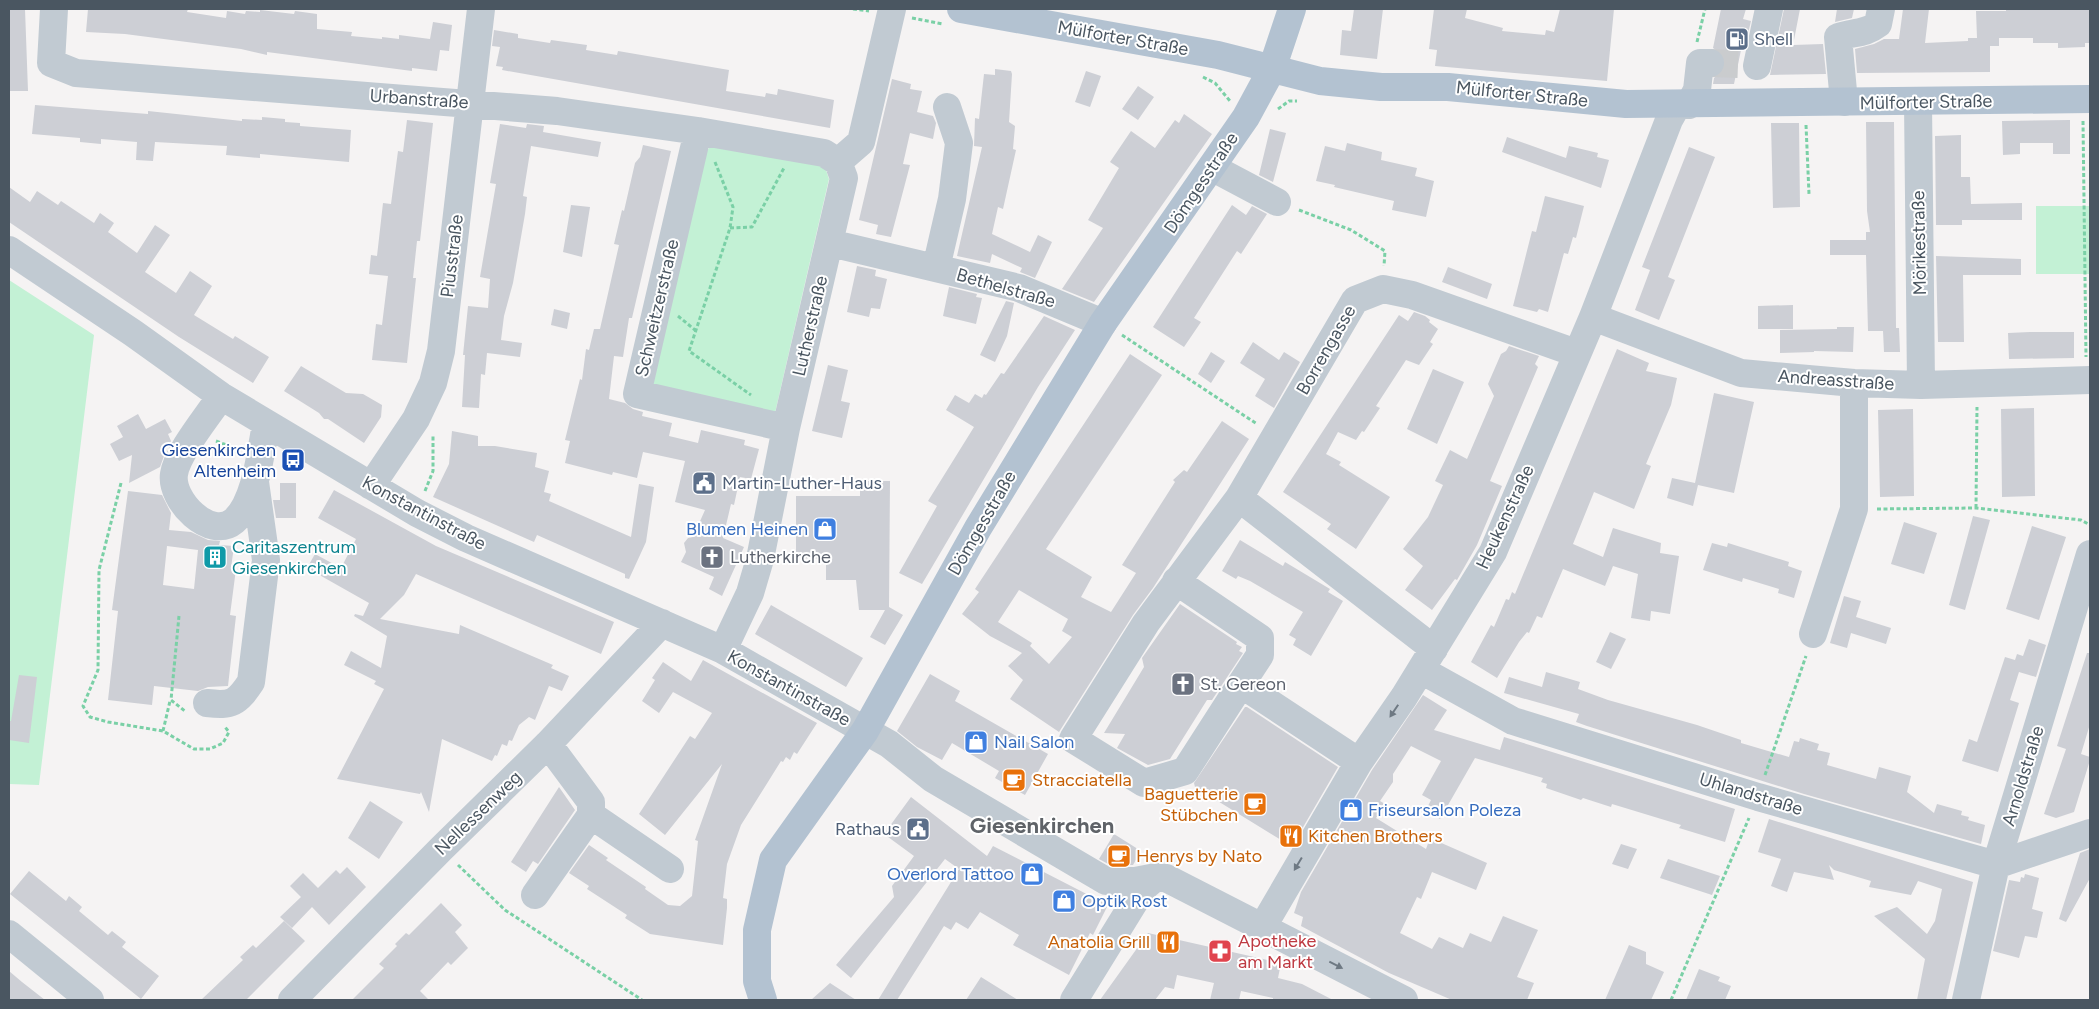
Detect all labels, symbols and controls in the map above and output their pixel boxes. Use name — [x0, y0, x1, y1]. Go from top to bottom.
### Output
street label: Mülforter Straße — [1056, 16, 1190, 60]
fuel station icon: Shell — [1724, 26, 1750, 52]
place label: Shell — [1754, 28, 1793, 50]
street label: Mülforter Straße — [1455, 76, 1589, 112]
street label: Urbanstraße — [369, 85, 469, 113]
street label: Mülforter Straße — [1860, 90, 1993, 114]
street label: Dömgesstraße — [1159, 128, 1243, 238]
street label: Mörikestraße — [1907, 190, 1931, 296]
street label: Piusstraße — [436, 213, 468, 299]
street label: Schweitzerstraße — [630, 237, 684, 379]
street label: Bethelstraße — [954, 263, 1058, 313]
street label: Lutherstraße — [788, 273, 832, 378]
street label: Borrengasse — [1292, 301, 1361, 399]
street label: Andreasstraße — [1777, 365, 1895, 395]
place label: Giesenkirchen Altenheim — [161, 439, 276, 482]
bus stop icon: Giesenkirchen Altenheim — [280, 447, 306, 473]
street label: Heukenstraße — [1471, 461, 1539, 573]
street label: Dömgesstraße — [943, 467, 1021, 579]
public building icon: Martin-Luther-Haus — [691, 470, 717, 496]
street label: Konstantinstraße — [358, 471, 490, 555]
place label: Martin-Luther-Haus — [722, 472, 882, 494]
shop icon: Blumen Heinen — [812, 516, 838, 542]
place label: Blumen Heinen — [686, 518, 808, 540]
place label: Caritaszentrum Giesenkirchen — [232, 536, 356, 579]
building icon: Caritaszentrum Giesenkirchen — [202, 544, 228, 570]
church icon: Lutherkirche — [699, 544, 725, 570]
place label: Lutherkirche — [730, 546, 831, 568]
street label: Konstantinstraße — [724, 645, 854, 731]
church icon: St. Gereon — [1170, 671, 1196, 697]
place label: St. Gereon — [1200, 673, 1286, 695]
one-way arrow — [1389, 704, 1399, 718]
street label: Arnoldstraße — [1997, 723, 2049, 829]
shop icon: Nail Salon — [963, 729, 989, 755]
place label: Nail Salon — [994, 731, 1074, 753]
street label: Nellessenweg — [430, 766, 526, 860]
cafe icon: Stracciatella — [1001, 767, 1027, 793]
street label: Uhlandstraße — [1697, 768, 1806, 820]
place label: Stracciatella — [1032, 769, 1132, 791]
place label: Baguetterie Stübchen — [1144, 783, 1238, 826]
cafe icon: Baguetterie Stübchen — [1242, 791, 1268, 817]
shop icon: Friseursalon Poleza — [1338, 797, 1364, 823]
place label: Friseursalon Poleza — [1368, 799, 1521, 821]
district label: Giesenkirchen — [970, 812, 1114, 839]
public building icon: Rathaus — [905, 816, 931, 842]
place label: Rathaus — [835, 818, 900, 840]
restaurant icon: Kitchen Brothers — [1278, 823, 1304, 849]
place label: Kitchen Brothers — [1308, 825, 1443, 847]
cafe icon: Henrys by Nato — [1106, 843, 1132, 869]
place label: Henrys by Nato — [1136, 845, 1262, 867]
one-way arrow — [1294, 857, 1302, 872]
shop icon: Overlord Tattoo — [1019, 861, 1045, 887]
place label: Overlord Tattoo — [887, 863, 1014, 885]
shop icon: Optik Rost — [1051, 888, 1077, 914]
place label: Optik Rost — [1082, 890, 1168, 912]
restaurant icon: Anatolia Grill — [1155, 929, 1181, 955]
place label: Apotheke am Markt — [1238, 930, 1316, 973]
place label: Anatolia Grill — [1048, 931, 1150, 953]
pharmacy icon: Apotheke am Markt — [1207, 938, 1233, 964]
one-way arrow — [1329, 961, 1344, 970]

